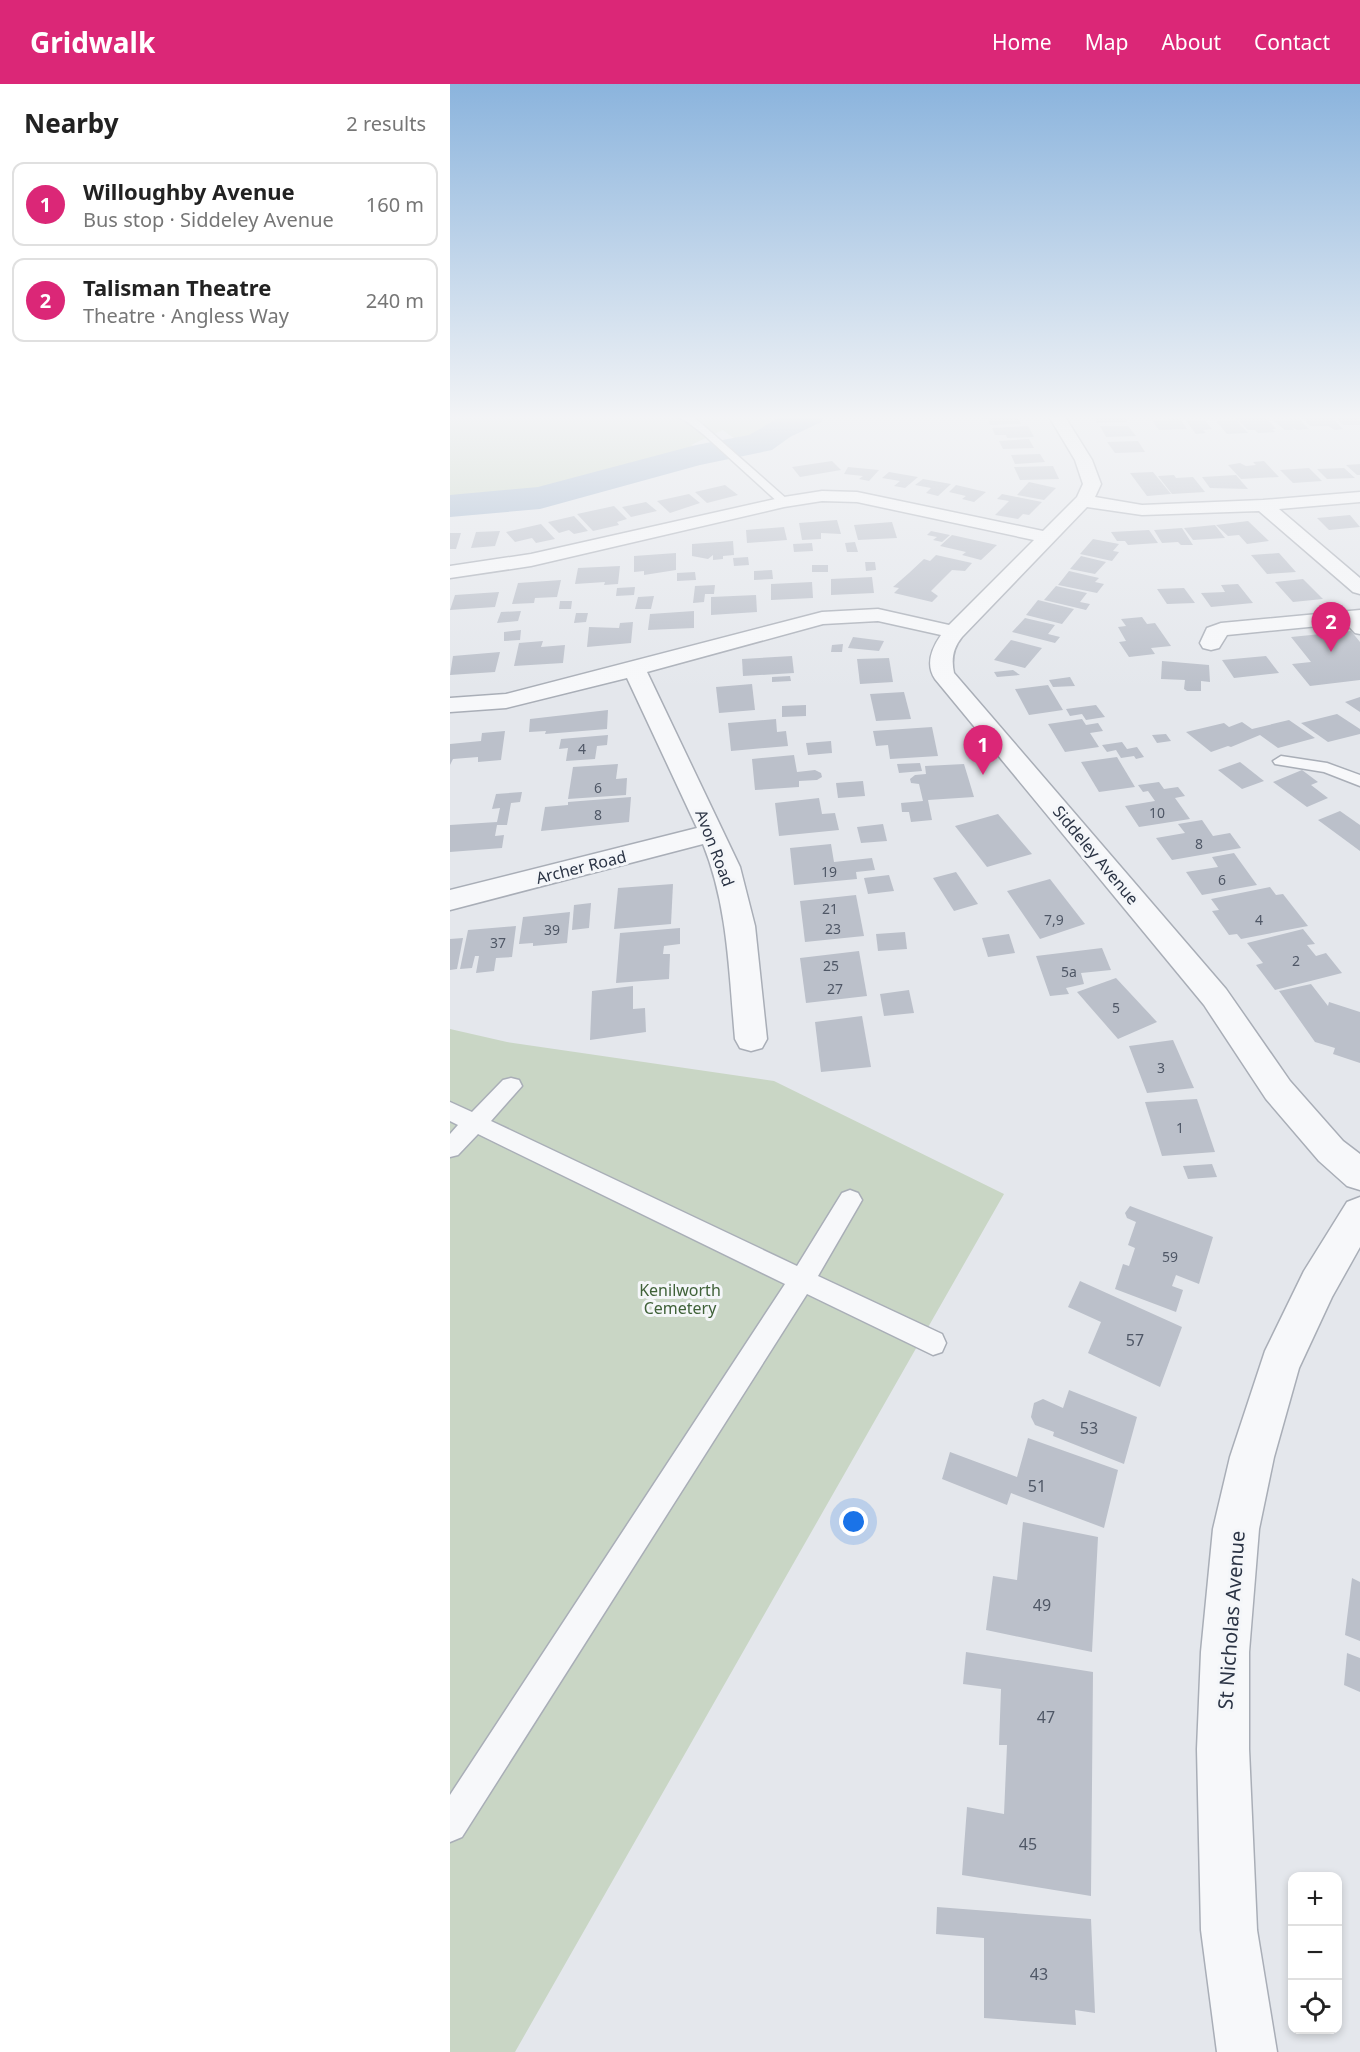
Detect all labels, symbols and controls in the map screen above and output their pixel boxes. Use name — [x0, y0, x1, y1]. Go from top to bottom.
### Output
text: Gridwalk — [30, 23, 155, 61]
text: Home — [992, 28, 1052, 56]
text: Map — [1085, 28, 1128, 56]
text: About — [1161, 28, 1221, 56]
text: Contact — [1254, 28, 1330, 56]
text: Nearby — [24, 105, 119, 141]
text: 2 results — [346, 110, 426, 137]
text: Willoughby Avenue — [83, 176, 295, 206]
text: 1 — [40, 191, 51, 218]
text: 160 m — [366, 191, 424, 218]
text: Bus stop · Siddeley Avenue — [83, 206, 334, 233]
text: Talisman Theatre — [83, 272, 271, 302]
text: 2 — [40, 287, 51, 314]
text: 240 m — [366, 287, 424, 314]
text: Theatre · Angless Way — [83, 302, 289, 329]
pin: 2 — [1312, 602, 1350, 652]
pin: 1 — [964, 726, 1002, 775]
house number: 4 — [578, 739, 586, 758]
house number: 6 — [594, 778, 602, 797]
street label: Siddeley Avenue — [1048, 801, 1144, 909]
house number: 10 — [1149, 803, 1165, 822]
house number: 8 — [594, 805, 602, 824]
street label: Avon Road — [690, 806, 740, 890]
house number: 8 — [1195, 834, 1203, 853]
street label: Archer Road — [534, 845, 628, 889]
house number: 19 — [821, 862, 837, 881]
house number: 6 — [1218, 870, 1226, 889]
house number: 21 — [822, 899, 838, 918]
house number: 7,9 — [1044, 910, 1064, 929]
house number: 4 — [1255, 910, 1263, 929]
house number: 23 — [825, 919, 841, 938]
house number: 39 — [544, 920, 560, 939]
house number: 37 — [490, 933, 506, 952]
house number: 2 — [1292, 951, 1300, 970]
house number: 25 — [823, 956, 839, 975]
house number: 5a — [1061, 962, 1077, 981]
house number: 27 — [827, 979, 843, 998]
house number: 5 — [1112, 998, 1120, 1017]
house number: 3 — [1157, 1058, 1165, 1077]
house number: 1 — [1176, 1118, 1184, 1137]
house number: 59 — [1162, 1247, 1178, 1266]
park label: Kenilworth Cemetery — [639, 1279, 721, 1319]
house number: 57 — [1126, 1329, 1144, 1351]
house number: 53 — [1080, 1417, 1098, 1439]
house number: 51 — [1028, 1475, 1046, 1497]
your location — [839, 1507, 868, 1536]
street label: St Nicholas Avenue — [1211, 1530, 1251, 1710]
house number: 49 — [1033, 1594, 1051, 1616]
house number: 47 — [1037, 1706, 1055, 1728]
house number: 45 — [1019, 1833, 1037, 1855]
map controls — [1288, 1872, 1342, 2034]
button: + — [1288, 1872, 1342, 1926]
button: − — [1288, 1926, 1342, 1980]
house number: 43 — [1030, 1963, 1048, 1985]
button: locate — [1288, 1980, 1342, 2034]

